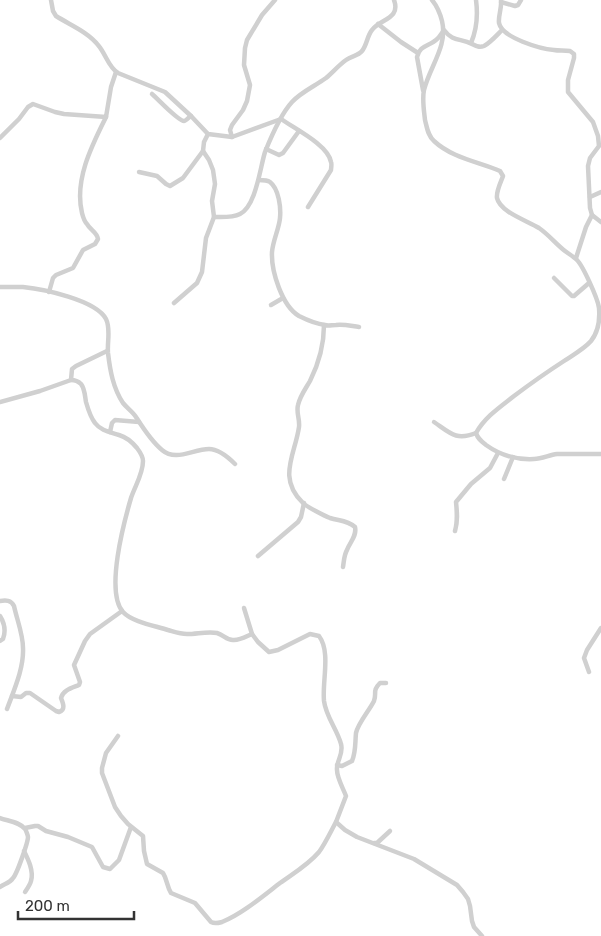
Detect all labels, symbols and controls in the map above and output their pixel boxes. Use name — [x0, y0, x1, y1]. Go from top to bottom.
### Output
scale bar — [18, 888, 134, 920]
text: 200 m — [25, 897, 70, 915]

